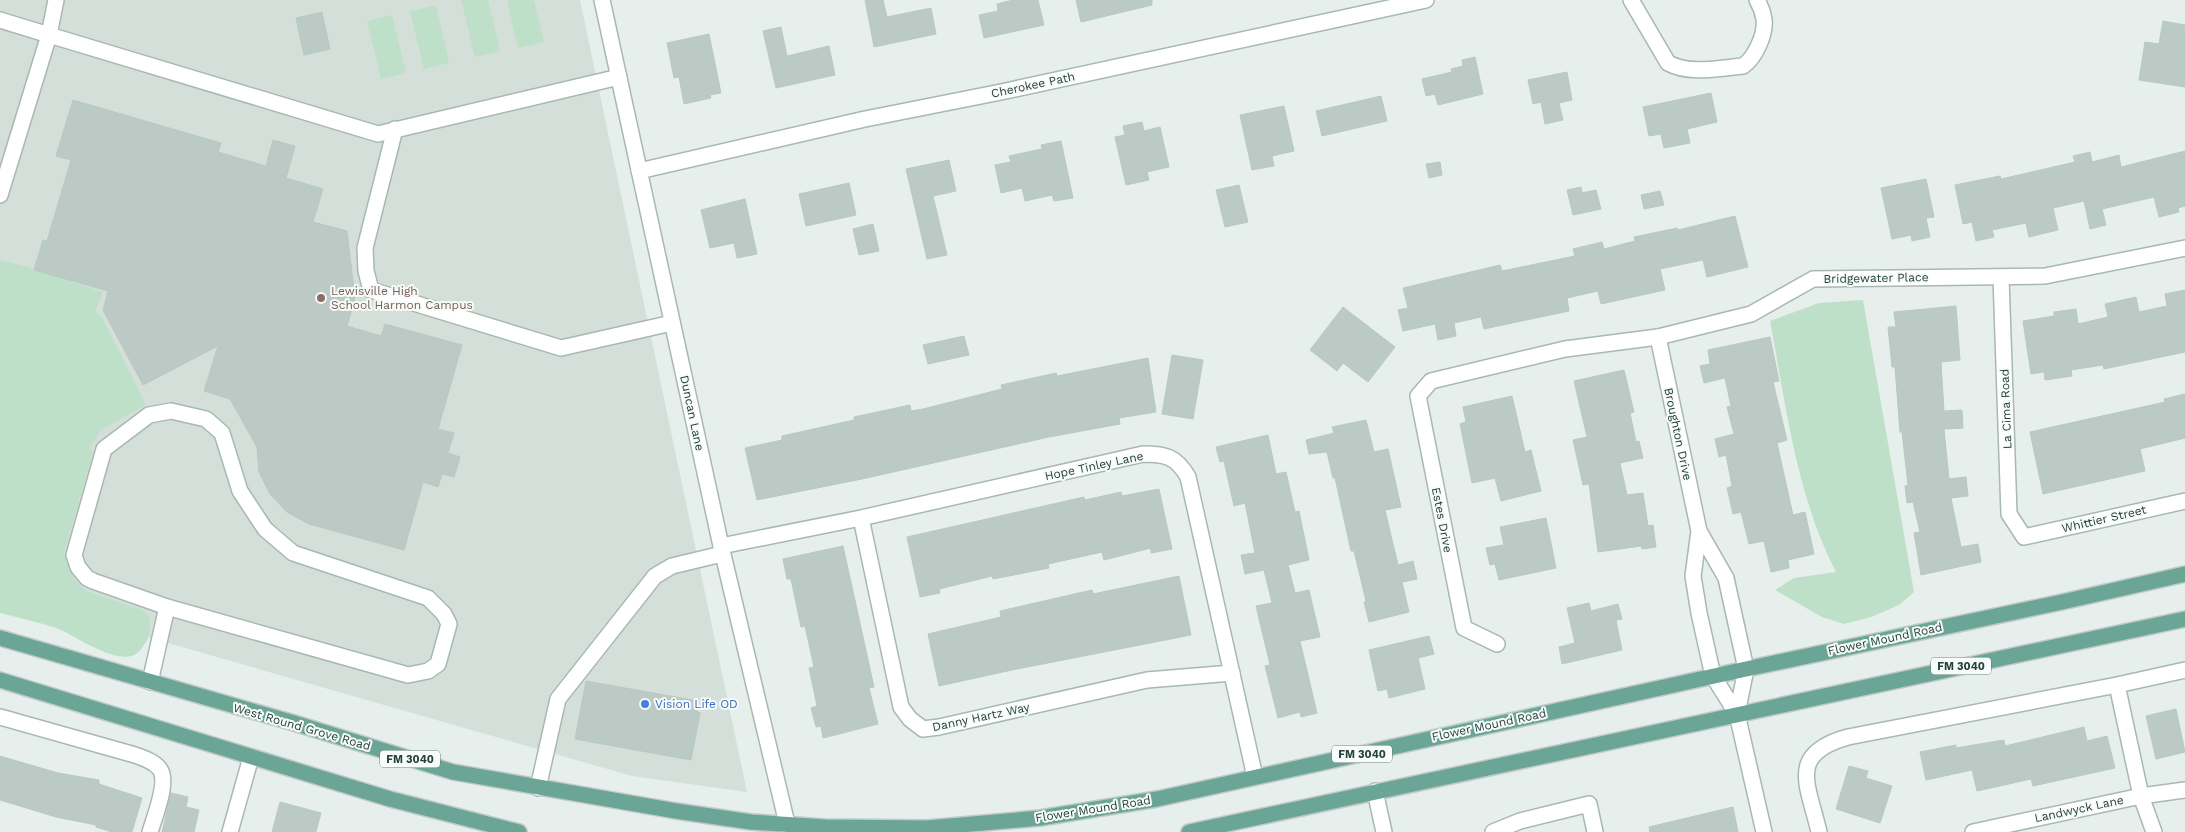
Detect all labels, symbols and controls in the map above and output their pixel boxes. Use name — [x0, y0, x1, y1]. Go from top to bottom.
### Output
street label: Cherokee Path — [990, 69, 1076, 101]
street label: Bridgewater Place — [1823, 270, 1929, 286]
place label: Lewisville High School Harmon Campus — [331, 284, 473, 312]
marker: Lewisville High School Harmon Campus — [315, 292, 327, 304]
street label: La Cima Road — [1998, 369, 2014, 449]
street label: Duncan Lane — [677, 374, 707, 452]
street label: Broughton Drive — [1661, 386, 1695, 482]
street label: Hope Tinley Lane — [1043, 449, 1145, 483]
street label: Estes Drive — [1429, 486, 1455, 554]
street label: Whittier Street — [2060, 502, 2148, 536]
street label: Flower Mound Road — [1827, 620, 1943, 658]
road number: FM 3040 — [1931, 658, 1991, 674]
place label: Vision Life OD — [655, 697, 738, 711]
marker: Vision Life OD — [639, 698, 651, 710]
street label: Danny Hartz Way — [931, 700, 1032, 734]
street label: West Round Grove Road — [232, 701, 372, 753]
street label: Flower Mound Road — [1431, 706, 1547, 744]
road number: FM 3040 — [1332, 746, 1392, 762]
road number: FM 3040 — [380, 751, 440, 768]
street label: Flower Mound Road — [1034, 793, 1152, 825]
street label: Landwyck Lane — [2033, 793, 2125, 825]

